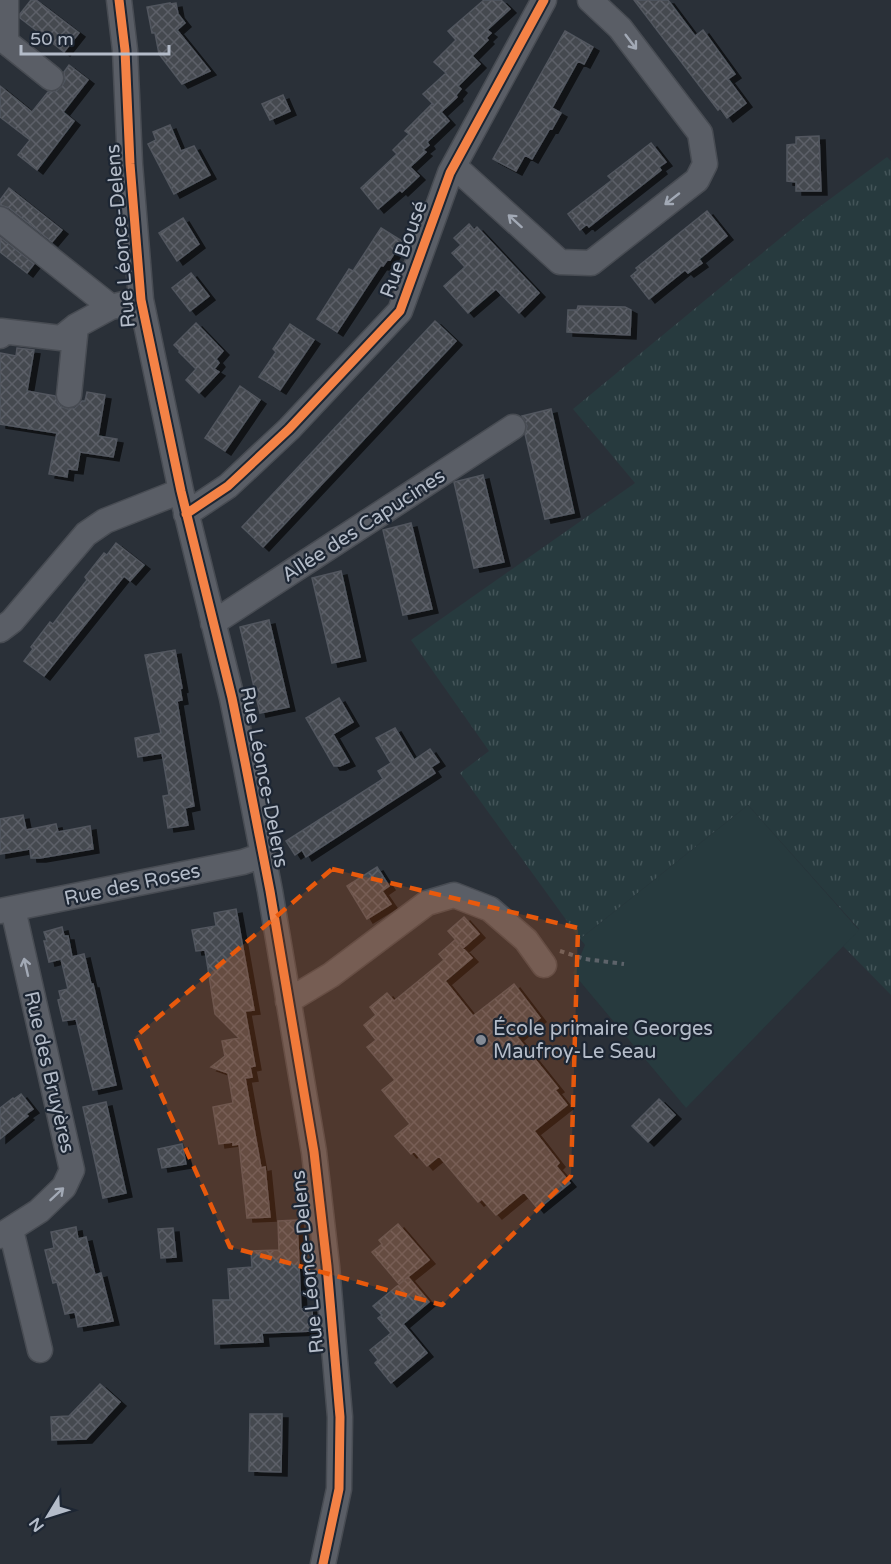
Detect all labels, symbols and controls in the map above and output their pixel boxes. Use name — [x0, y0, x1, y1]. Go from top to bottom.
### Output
scale bar — [21, 18, 170, 56]
text: 50 m — [30, 28, 74, 50]
one-way arrow — [624, 34, 637, 50]
street label: Rue Léonce-Delens — [101, 143, 141, 329]
one-way arrow — [665, 193, 681, 206]
street label: Rue Bousé — [375, 197, 433, 301]
one-way arrow — [508, 214, 523, 228]
street label: Allée des Capucines — [277, 464, 450, 588]
street label: Rue Léonce-Delens — [235, 684, 293, 870]
street label: Rue des Roses — [62, 859, 202, 911]
one-way arrow — [20, 958, 32, 977]
street label: Rue des Bruyères — [19, 989, 79, 1156]
place label: École primaire Georges Maufroy-Le Seau — [493, 1016, 713, 1064]
marker: École primaire Georges Maufroy-Le Seau — [474, 1033, 488, 1047]
street label: Rue Léonce-Delens — [286, 1169, 330, 1355]
one-way arrow — [49, 1187, 64, 1201]
north arrow — [18, 1486, 78, 1546]
text: N — [25, 1513, 49, 1536]

